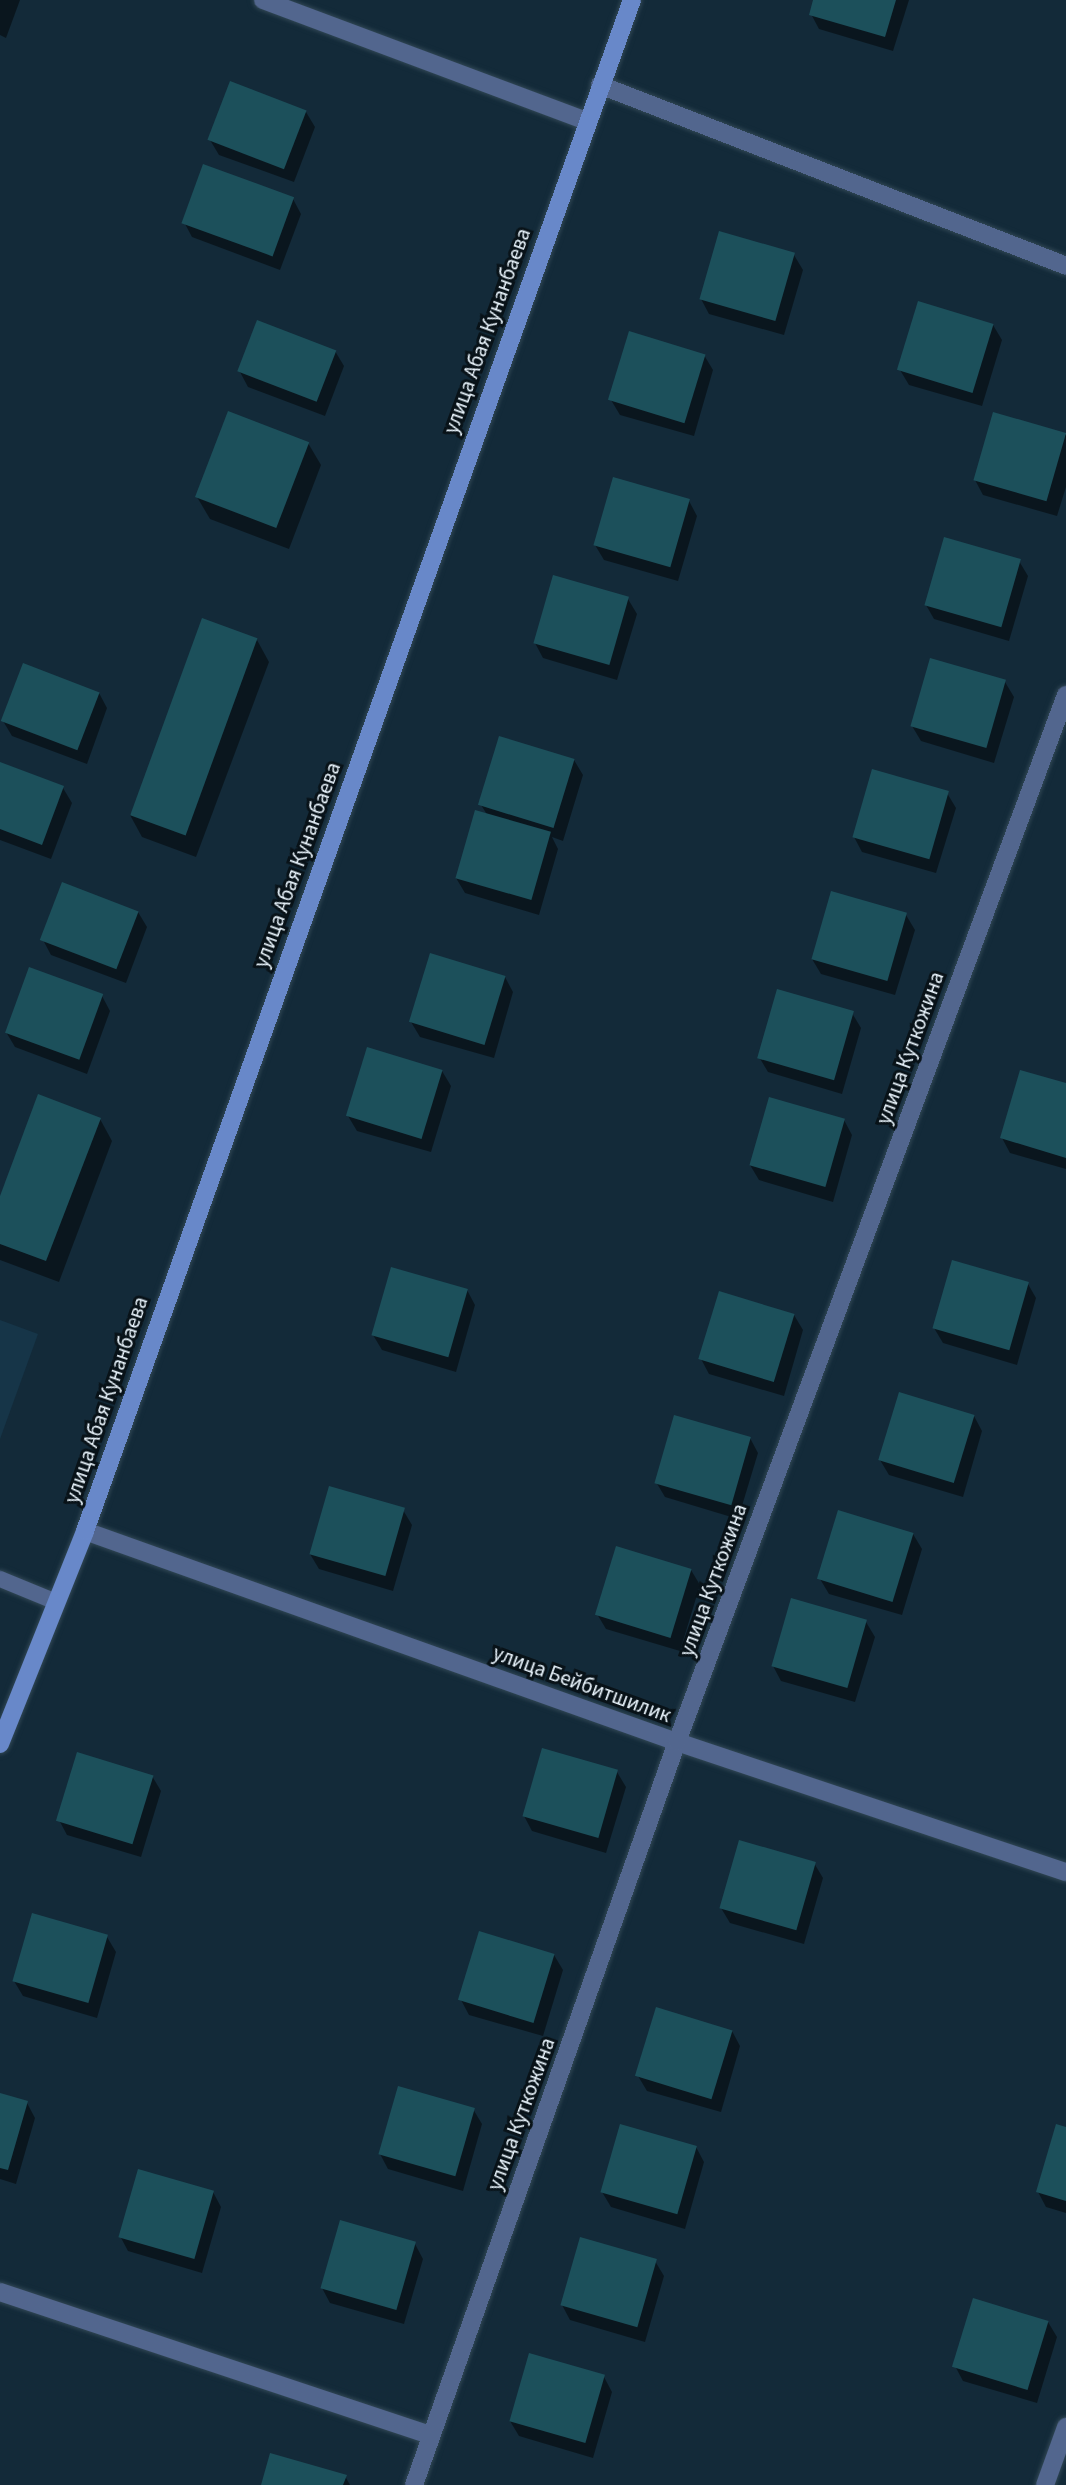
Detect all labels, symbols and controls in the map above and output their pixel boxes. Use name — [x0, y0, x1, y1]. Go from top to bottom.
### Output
street label: улица Абая Кунанбаева — [438, 225, 536, 437]
street label: улица Абая Кунанбаева — [248, 759, 346, 971]
street label: улица Куткожина — [871, 968, 949, 1128]
street label: улица Абая Кунанбаева — [59, 1293, 153, 1507]
street label: улица Куткожина — [674, 1500, 752, 1660]
street label: улица Бейбитшилик — [490, 1640, 674, 1728]
street label: улица Куткожина — [482, 2034, 560, 2194]

